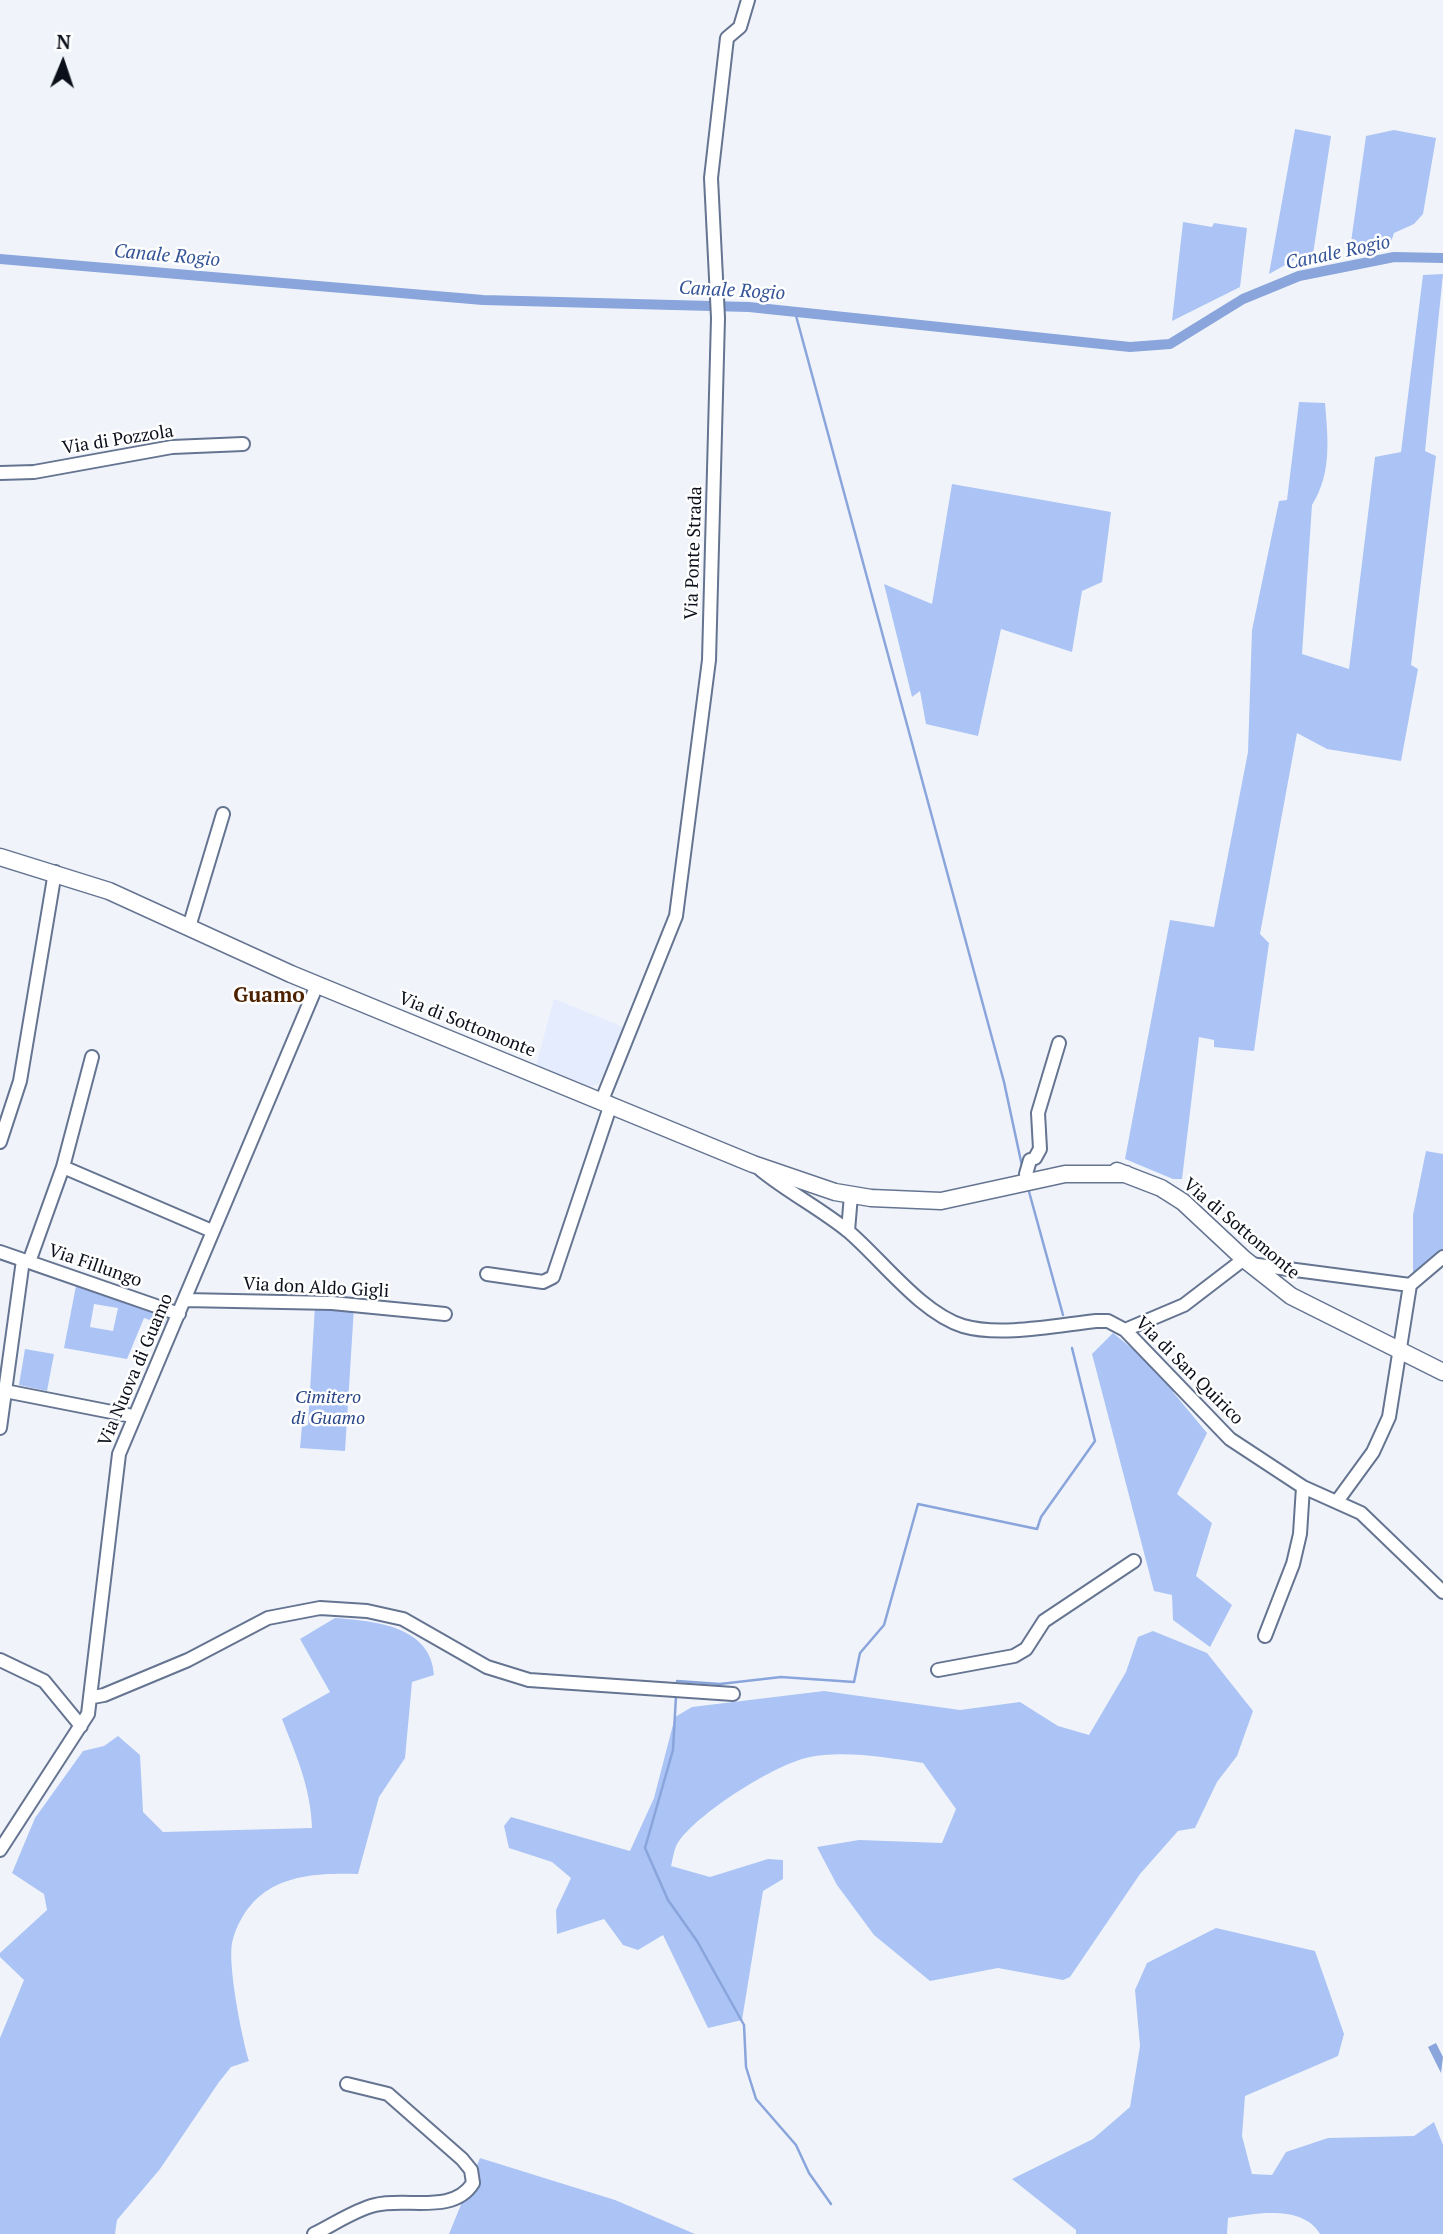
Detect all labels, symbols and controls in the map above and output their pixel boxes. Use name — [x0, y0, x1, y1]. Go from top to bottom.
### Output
north arrow — [28, 28, 98, 98]
text: N — [56, 29, 71, 54]
water label: Canale Rogio — [1283, 231, 1393, 275]
water label: Canale Rogio — [113, 240, 221, 272]
water label: Canale Rogio — [678, 277, 786, 305]
street label: Via di Pozzola — [61, 421, 175, 459]
street label: Via Ponte Strada — [681, 486, 707, 620]
district label: Guamo — [233, 983, 305, 1009]
street label: Via di Sottomonte — [395, 988, 539, 1062]
street label: Via di Sottomonte — [1178, 1174, 1304, 1284]
street label: Via Fillungo — [45, 1240, 145, 1292]
street label: Via don Aldo Gigli — [242, 1273, 390, 1303]
street label: Via Nuova di Guamo — [94, 1290, 178, 1450]
street label: Via di San Quirico — [1130, 1312, 1248, 1430]
park label: Cimitero di Guamo — [291, 1387, 365, 1430]

